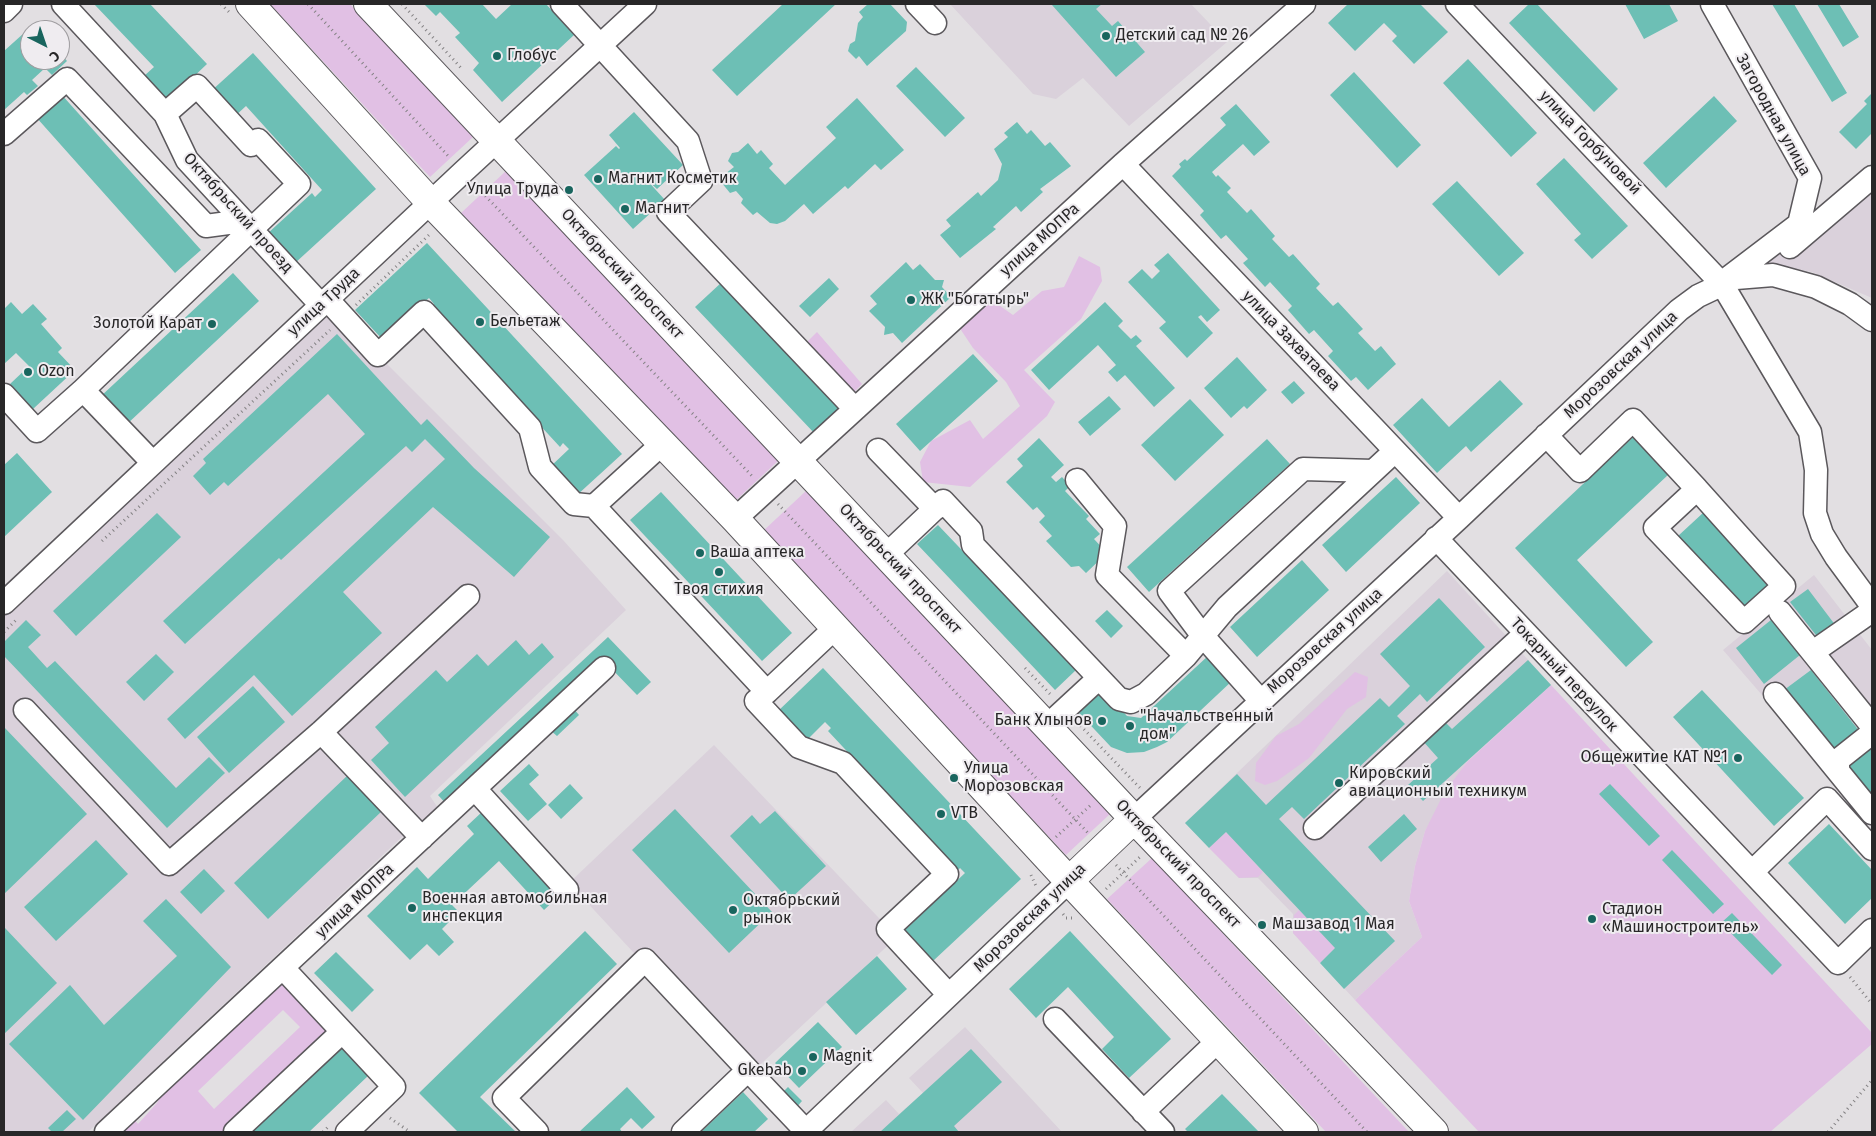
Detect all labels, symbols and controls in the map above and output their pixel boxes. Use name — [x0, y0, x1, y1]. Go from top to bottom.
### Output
north arrow — [20, 20, 70, 70]
place label: Детский сад № 26 — [1116, 26, 1248, 46]
marker: Детский сад № 26 — [1100, 30, 1112, 42]
place label: Глобус — [507, 46, 557, 66]
text: С — [46, 47, 63, 65]
marker: Глобус — [491, 50, 503, 62]
street label: Загородная улица — [1732, 51, 1814, 179]
street label: улица Горбуновой — [1535, 87, 1645, 199]
street label: Октябрьский проезд — [179, 149, 297, 277]
place label: Магнит Косметик — [608, 169, 737, 189]
marker: Магнит Косметик — [592, 173, 604, 185]
place label: Улица Труда — [467, 180, 559, 200]
marker: Улица Труда — [563, 184, 575, 196]
place label: Магнит — [635, 199, 689, 219]
street label: улица МОПРа — [996, 199, 1084, 281]
marker: Магнит — [619, 203, 631, 215]
street label: Октябрьский проспект — [557, 205, 687, 343]
street label: улица Труда — [284, 264, 364, 340]
street label: улица Захватаева — [1238, 287, 1344, 395]
place label: ЖК "Богатырь" — [921, 290, 1029, 310]
marker: ЖК "Богатырь" — [905, 294, 917, 306]
street label: Морозовская улица — [1560, 307, 1682, 423]
place label: Бельетаж — [490, 312, 560, 332]
place label: Золотой Карат — [93, 314, 202, 334]
marker: Бельетаж — [474, 316, 486, 328]
marker: Золотой Карат — [206, 318, 218, 330]
place label: Ozon — [38, 362, 75, 382]
marker: Ozon — [22, 366, 34, 378]
street label: Октябрьский проспект — [835, 500, 965, 638]
place label: Ваша аптека — [710, 543, 805, 563]
marker: Ваша аптека — [694, 547, 706, 559]
marker: Твоя стихия — [713, 566, 725, 578]
place label: Твоя стихия — [674, 580, 764, 600]
street label: Морозовская улица — [1263, 584, 1387, 698]
street label: Токарный переулок — [1506, 614, 1622, 736]
place label: "Начальственный дом" — [1140, 707, 1274, 745]
place label: Банк Хлынов — [995, 711, 1092, 731]
marker: Банк Хлынов — [1096, 715, 1108, 727]
marker: "Начальственный дом" — [1124, 720, 1136, 732]
place label: Общежитие КАТ №1 — [1580, 748, 1728, 768]
marker: Общежитие КАТ №1 — [1732, 752, 1744, 764]
place label: Улица Морозовская — [964, 759, 1064, 797]
place label: Кировский авиационный техникум — [1349, 764, 1527, 802]
marker: Улица Морозовская — [948, 772, 960, 784]
marker: Кировский авиационный техникум — [1333, 777, 1345, 789]
street label: Октябрьский проспект — [1112, 796, 1244, 932]
place label: VTB — [951, 804, 978, 824]
marker: VTB — [935, 808, 947, 820]
street label: улица МОПРа — [312, 860, 398, 942]
street label: Морозовская улица — [970, 860, 1090, 976]
place label: Военная автомобильная инспекция — [422, 889, 608, 927]
place label: Октябрьский рынок — [743, 891, 840, 929]
place label: Стадион «Машиностроитель» — [1602, 900, 1759, 938]
marker: Военная автомобильная инспекция — [406, 902, 418, 914]
marker: Октябрьский рынок — [727, 904, 739, 916]
marker: Стадион «Машиностроитель» — [1586, 913, 1598, 925]
place label: Машзавод 1 Мая — [1272, 915, 1395, 935]
marker: Машзавод 1 Мая — [1256, 919, 1268, 931]
place label: Magnit — [823, 1047, 872, 1067]
marker: Magnit — [807, 1051, 819, 1063]
place label: Gkebab — [738, 1061, 792, 1081]
marker: Gkebab — [796, 1065, 808, 1077]

